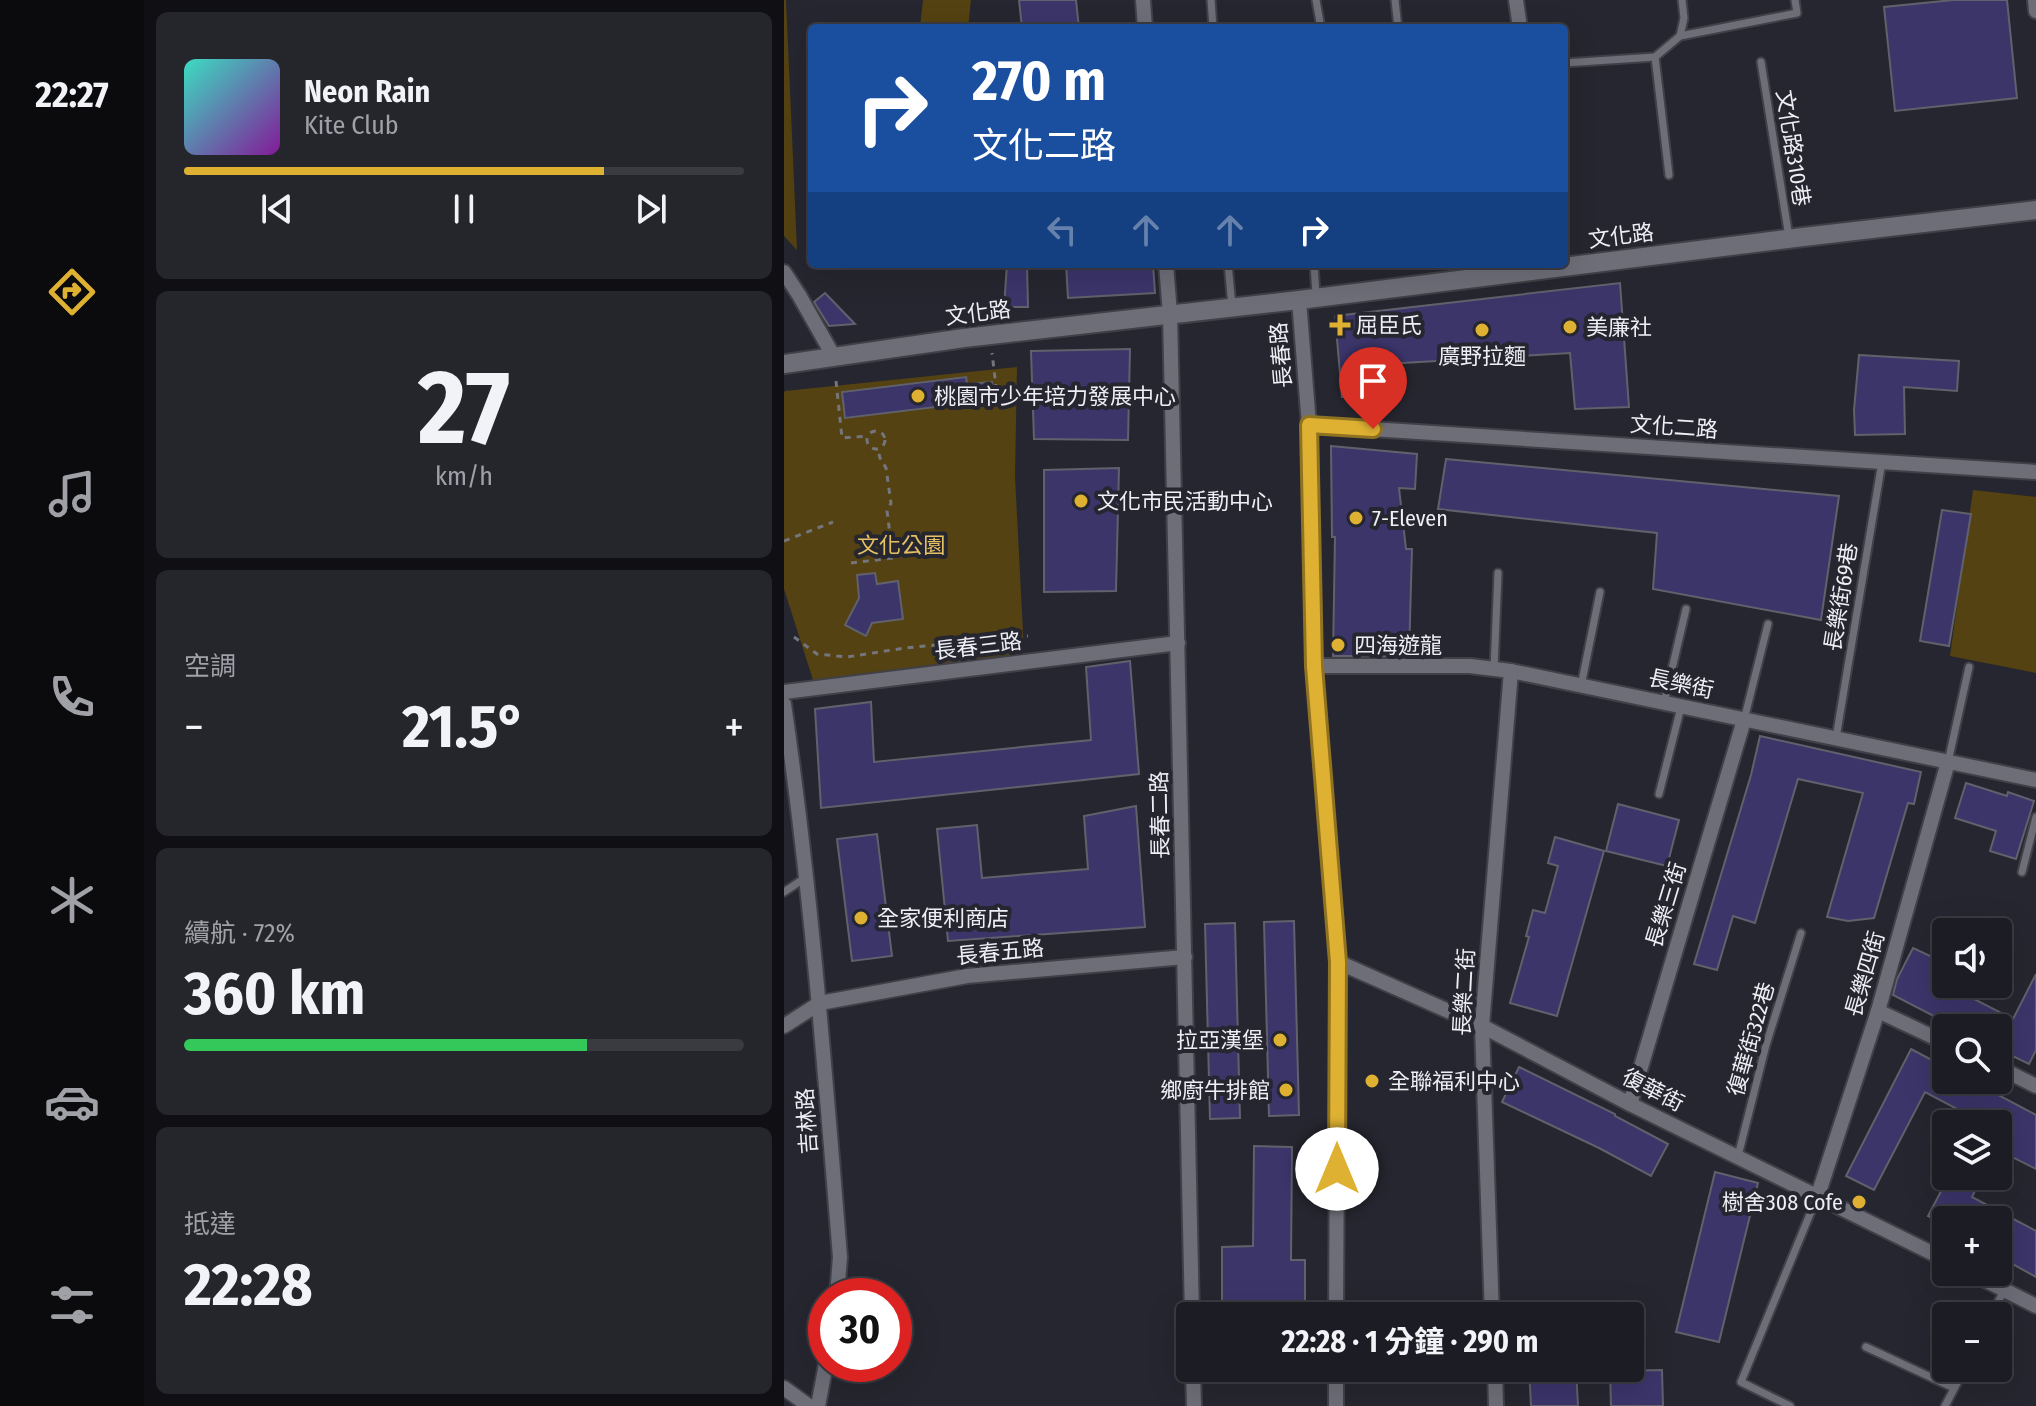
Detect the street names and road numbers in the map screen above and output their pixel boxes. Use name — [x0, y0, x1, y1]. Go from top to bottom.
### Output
street label: 文化路310巷 — [1770, 88, 1816, 208]
street label: 文化路 — [1587, 219, 1655, 253]
street label: 文化路 — [944, 296, 1012, 330]
street label: 長春路 — [1265, 321, 1297, 389]
street label: 文化二路 — [1629, 410, 1719, 444]
street label: 長樂街69巷 — [1819, 541, 1863, 653]
street label: 長春三路 — [933, 627, 1023, 665]
street label: 長樂街 — [1646, 664, 1716, 704]
street label: 長春二路 — [1146, 771, 1174, 859]
street label: 長樂三街 — [1640, 859, 1692, 951]
street label: 長樂四街 — [1840, 928, 1890, 1020]
street label: 長春五路 — [955, 934, 1045, 970]
street label: 長樂二街 — [1448, 947, 1480, 1037]
street label: 復華街322巷 — [1722, 979, 1780, 1099]
street label: 復華街 — [1617, 1063, 1689, 1117]
street label: 吉林路 — [791, 1087, 823, 1155]

